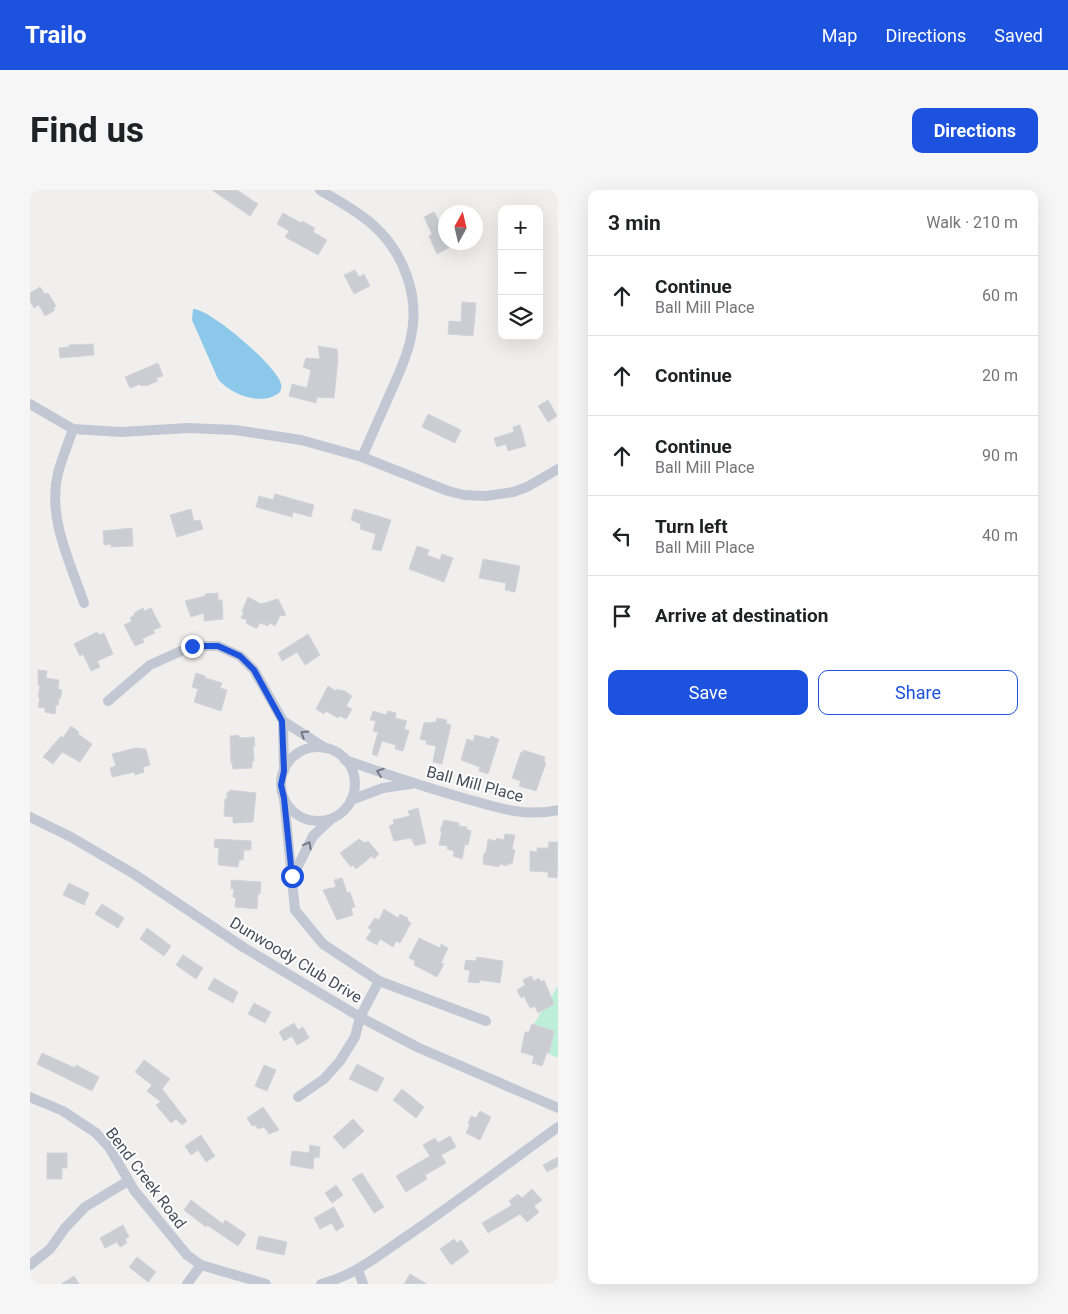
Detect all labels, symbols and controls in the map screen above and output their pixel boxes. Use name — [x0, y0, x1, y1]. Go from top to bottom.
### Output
text: Trailo — [25, 21, 87, 49]
text: Map — [822, 25, 857, 46]
text: Directions — [885, 25, 966, 46]
text: Saved — [994, 25, 1043, 46]
button: Directions — [912, 108, 1038, 153]
text: Find us — [30, 110, 144, 151]
north arrow — [438, 205, 483, 250]
map controls — [498, 205, 543, 340]
button: + — [498, 205, 543, 250]
text: 3 min — [608, 211, 661, 235]
text: Walk · 210 m — [926, 213, 1018, 232]
button: − — [498, 250, 543, 295]
text: Continue — [655, 275, 732, 298]
icon: ahead — [608, 282, 636, 310]
text: 60 m — [982, 286, 1018, 305]
button: layers — [498, 295, 543, 340]
text: Ball Mill Place — [655, 298, 755, 317]
icon: ahead — [608, 362, 636, 390]
text: Continue — [655, 364, 732, 387]
text: 20 m — [982, 366, 1018, 385]
text: Continue — [655, 435, 732, 458]
icon: ahead — [608, 442, 636, 470]
text: 90 m — [982, 446, 1018, 465]
text: Ball Mill Place — [655, 458, 755, 477]
text: Turn left — [655, 515, 728, 538]
icon: left — [608, 522, 636, 550]
text: 40 m — [982, 526, 1018, 545]
text: Ball Mill Place — [655, 538, 755, 557]
icon: arrive — [608, 602, 636, 630]
text: Arrive at destination — [655, 604, 828, 627]
route end — [181, 635, 204, 658]
button: Save — [608, 670, 808, 715]
button: Share — [818, 670, 1018, 715]
one-way arrow — [300, 731, 309, 741]
street label: Ball Mill Place — [424, 762, 526, 806]
one-way arrow — [376, 768, 385, 778]
one-way arrow — [302, 842, 312, 851]
route start — [281, 865, 304, 888]
street label: Dunwoody Club Drive — [226, 913, 366, 1007]
street label: Bend Creek Road — [102, 1124, 190, 1232]

